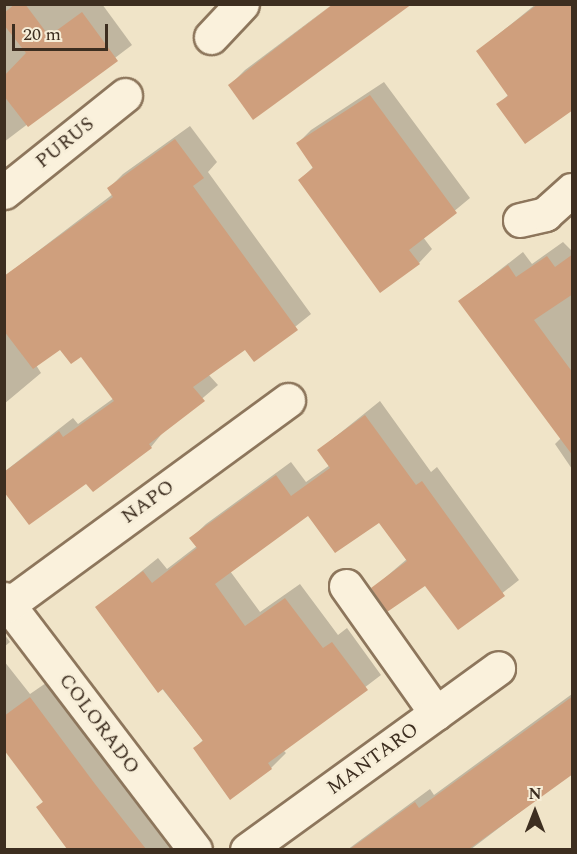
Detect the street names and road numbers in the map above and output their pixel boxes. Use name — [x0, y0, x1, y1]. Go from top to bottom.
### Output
street label: PURUS — [31, 112, 99, 174]
street label: NAPO — [117, 475, 179, 529]
street label: COLORADO — [53, 669, 145, 779]
street label: MANTARO — [323, 718, 423, 800]

